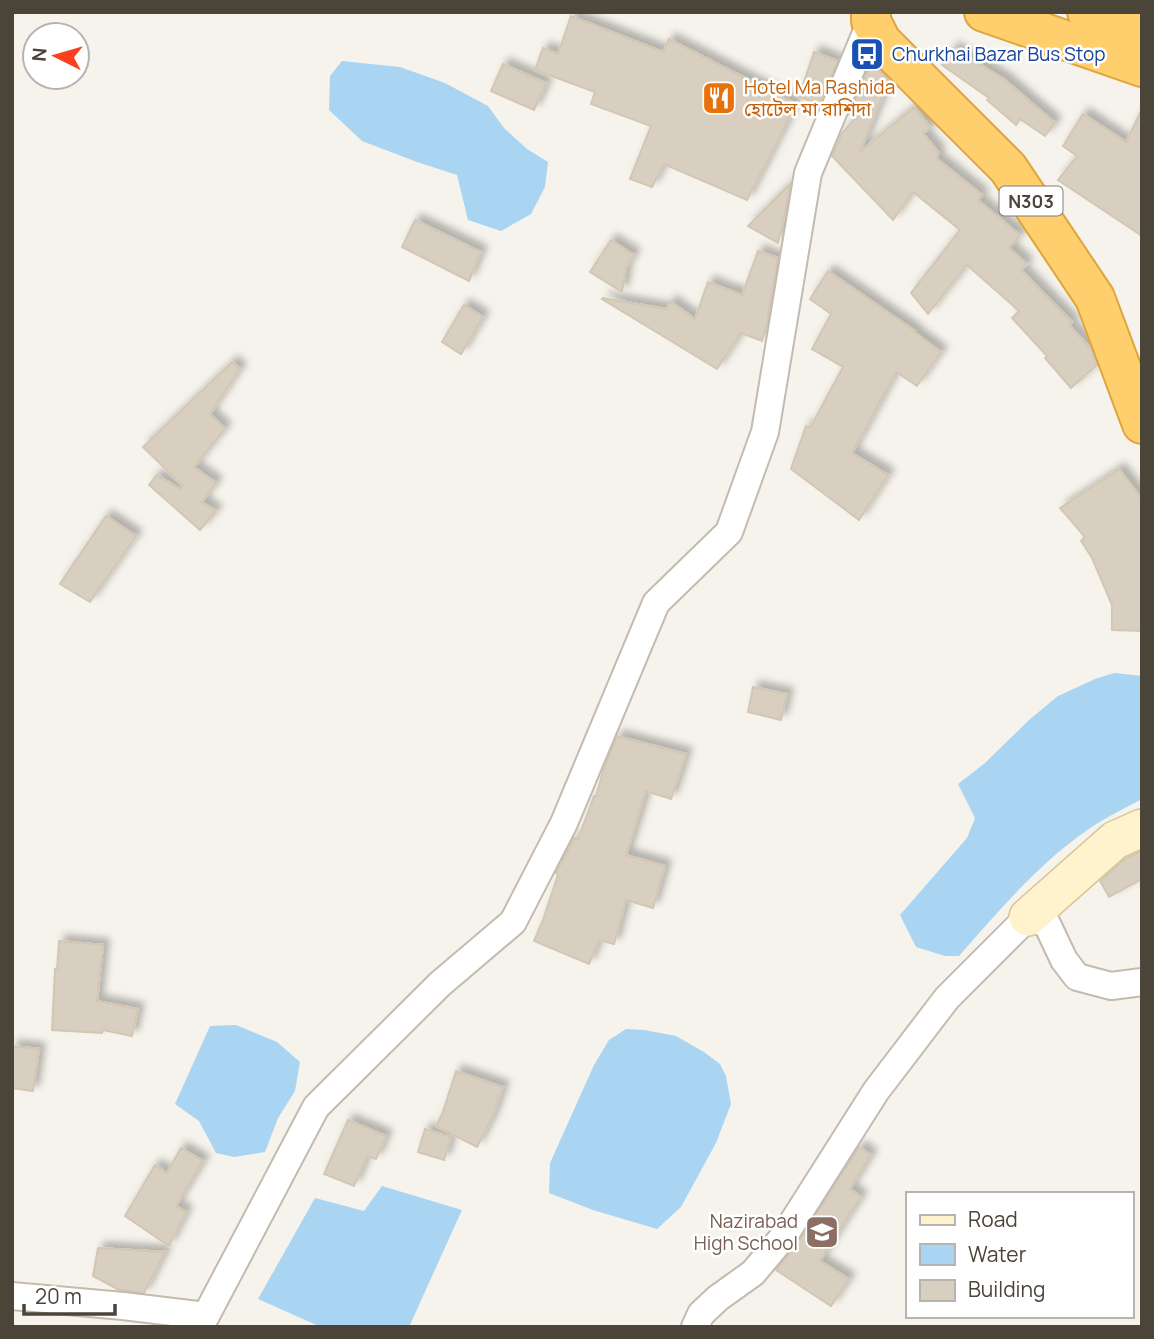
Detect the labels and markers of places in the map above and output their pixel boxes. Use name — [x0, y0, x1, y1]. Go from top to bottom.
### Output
bus stop icon: Churkhai Bazar Bus Stop — [848, 35, 886, 73]
place label: Churkhai Bazar Bus Stop — [892, 41, 1106, 67]
place label: Hotel Ma Rashida হোটেল মা রাশিদা — [744, 74, 895, 122]
restaurant icon: Hotel Ma Rashida হোটেল মা রাশিদা — [700, 79, 738, 117]
place label: Nazirabad High School — [694, 1208, 798, 1256]
school or university icon: Nazirabad High School — [803, 1213, 841, 1251]

